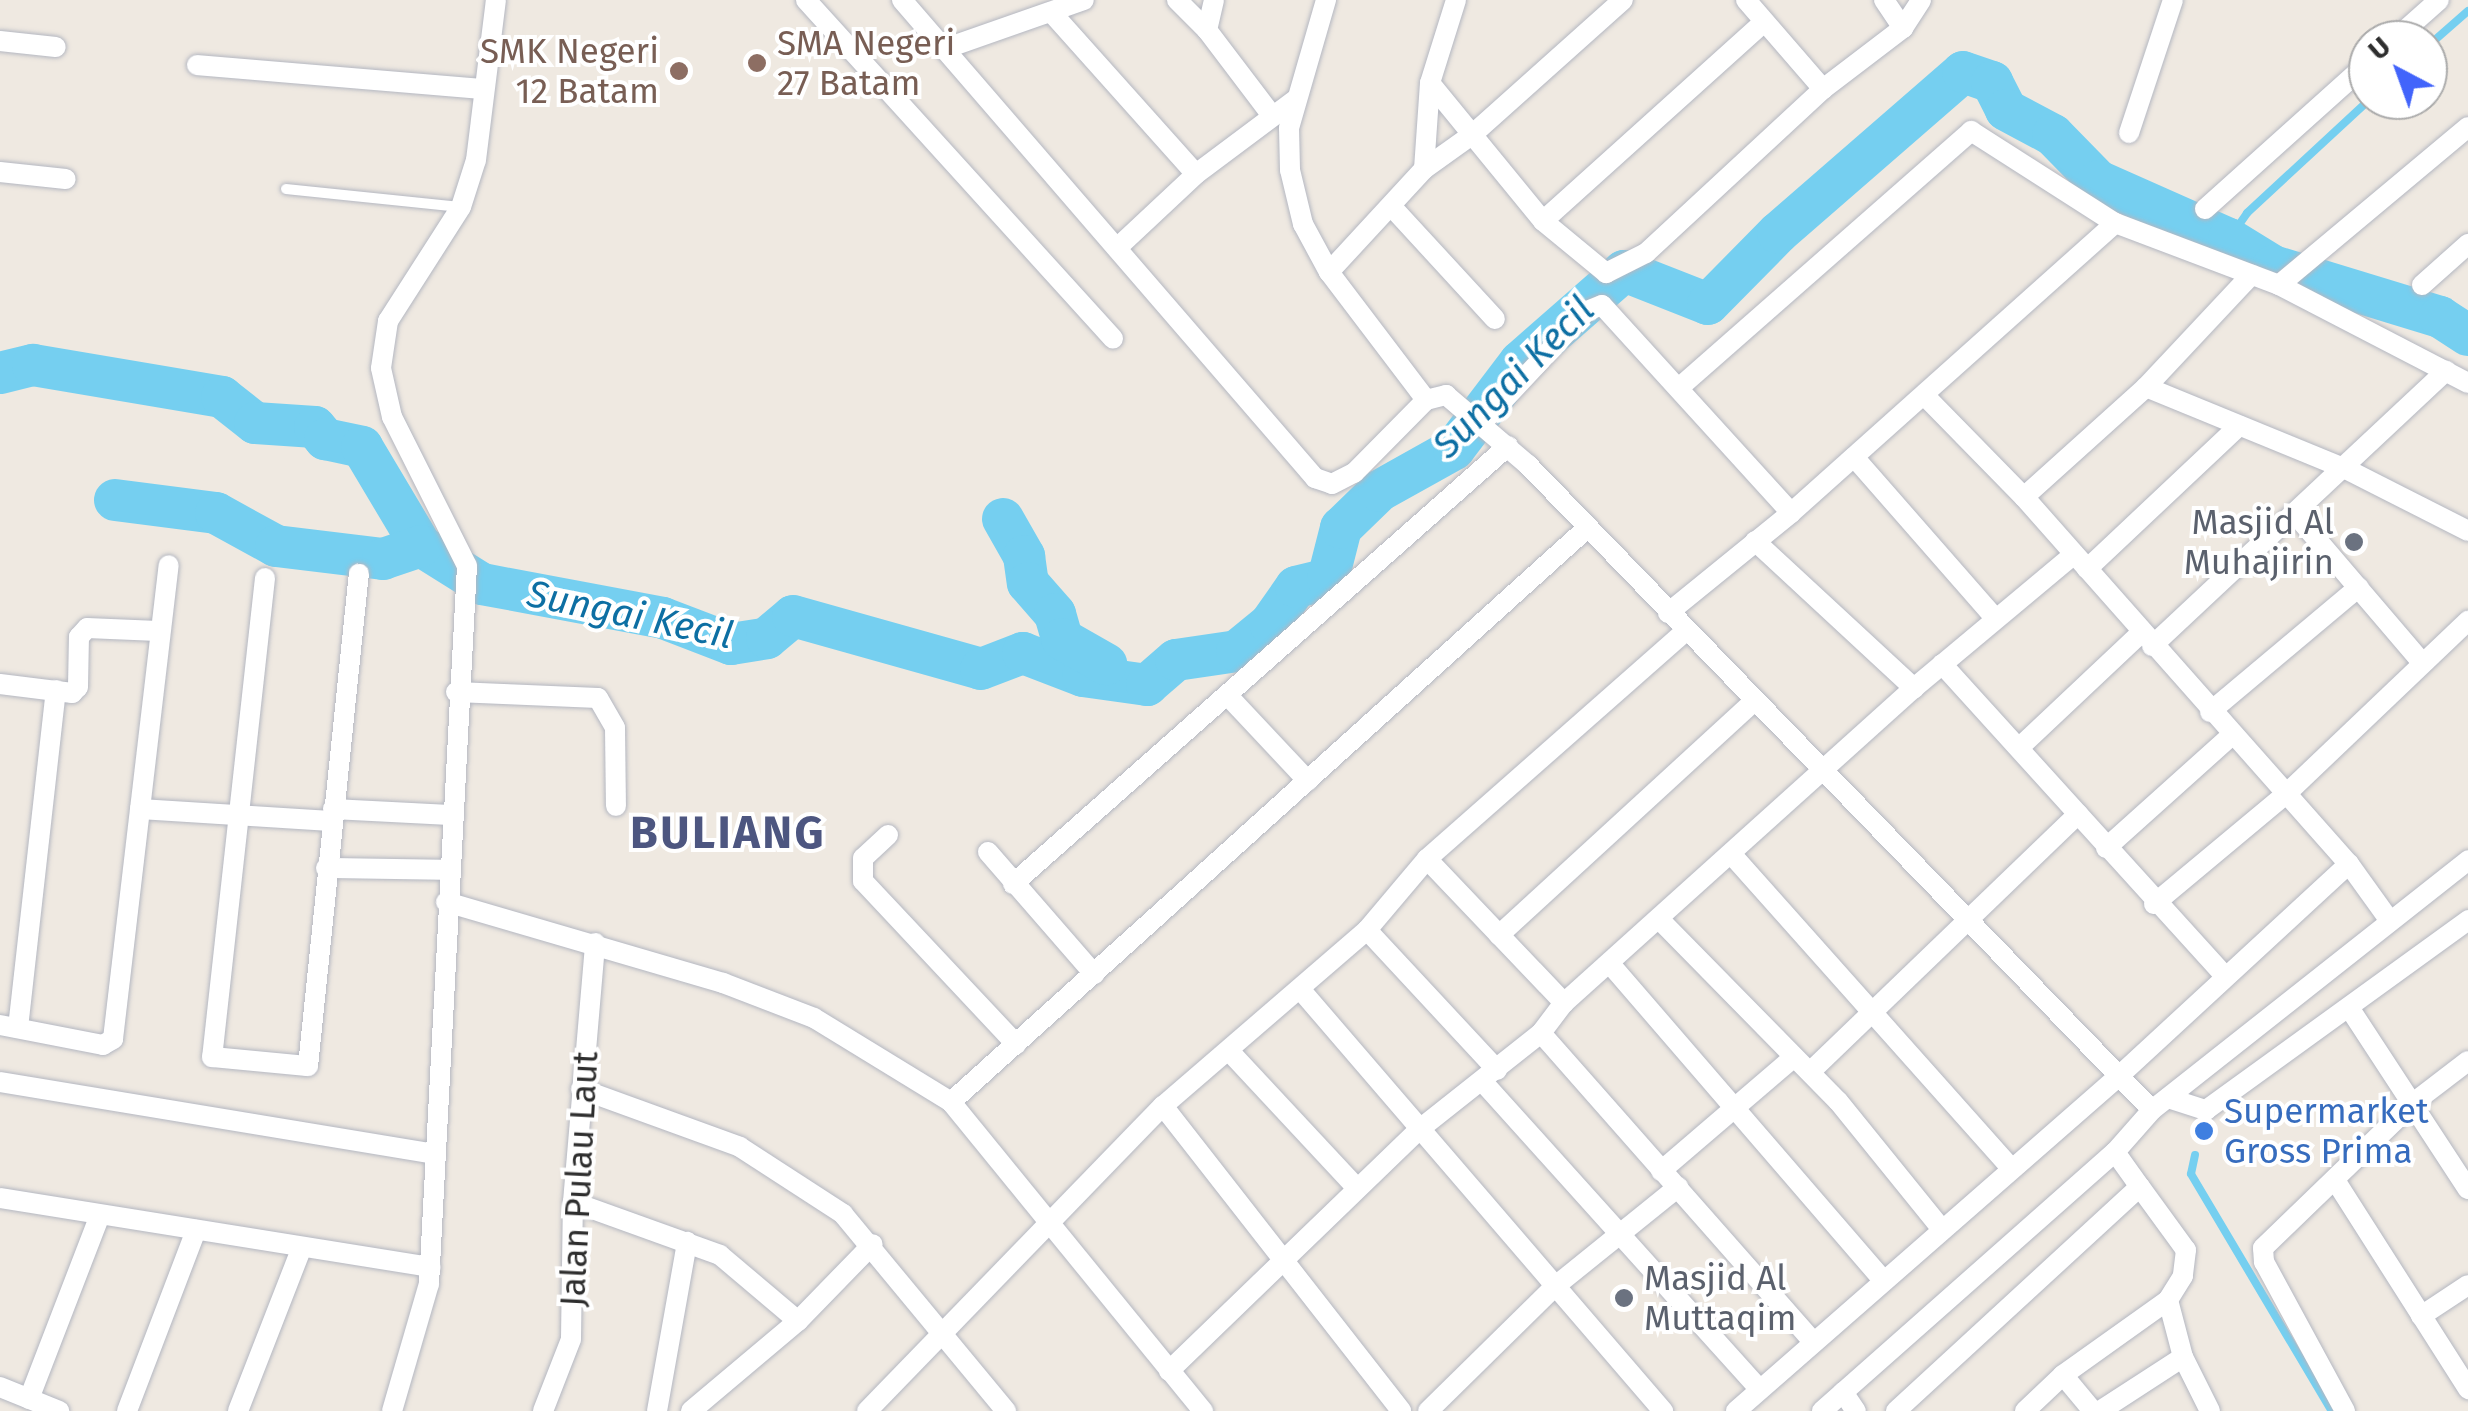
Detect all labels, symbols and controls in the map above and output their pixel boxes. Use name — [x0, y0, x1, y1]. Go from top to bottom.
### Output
north arrow — [2348, 20, 2448, 120]
place label: SMA Negeri 27 Batam — [777, 22, 955, 104]
place label: SMK Negeri 12 Batam — [480, 30, 659, 112]
text: U — [2362, 30, 2397, 67]
marker: SMA Negeri 27 Batam — [746, 52, 768, 74]
marker: SMK Negeri 12 Batam — [668, 60, 690, 82]
water label: Sungai Kecil — [1424, 288, 1604, 468]
place label: Masjid Al Muhajirin — [2184, 501, 2334, 583]
marker: Masjid Al Muhajirin — [2343, 531, 2365, 553]
water label: Sungai Kecil — [523, 571, 737, 659]
district label: BULIANG — [630, 807, 826, 861]
street label: Jalan Pulau Laut — [551, 1050, 607, 1308]
place label: Supermarket Gross Prima — [2224, 1090, 2429, 1172]
marker: Supermarket Gross Prima — [2193, 1120, 2215, 1142]
place label: Masjid Al Muttaqim — [1644, 1257, 1796, 1339]
marker: Masjid Al Muttaqim — [1613, 1287, 1635, 1309]

